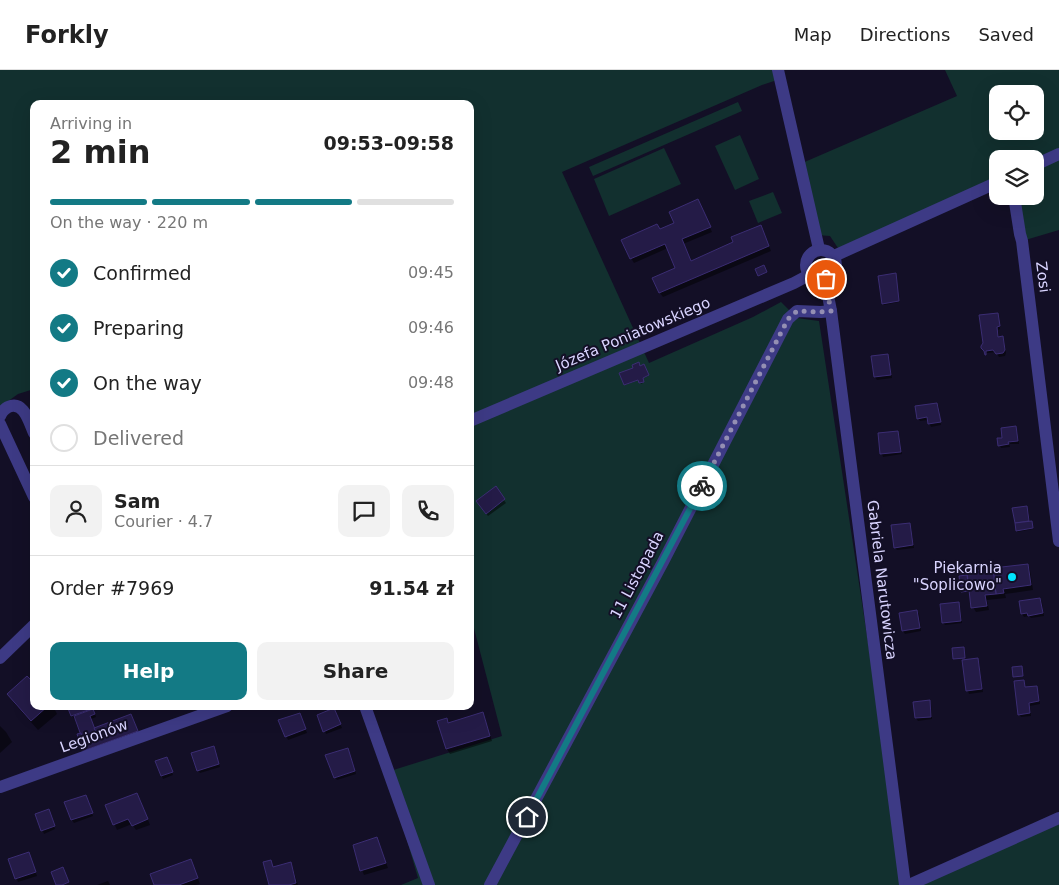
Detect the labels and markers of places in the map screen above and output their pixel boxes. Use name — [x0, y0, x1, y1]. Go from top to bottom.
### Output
pin — [805, 258, 847, 300]
place label: Piekarnia "Soplicowo" — [913, 559, 1002, 594]
marker: Piekarnia "Soplicowo" — [1006, 571, 1018, 583]
pin — [506, 796, 548, 838]

